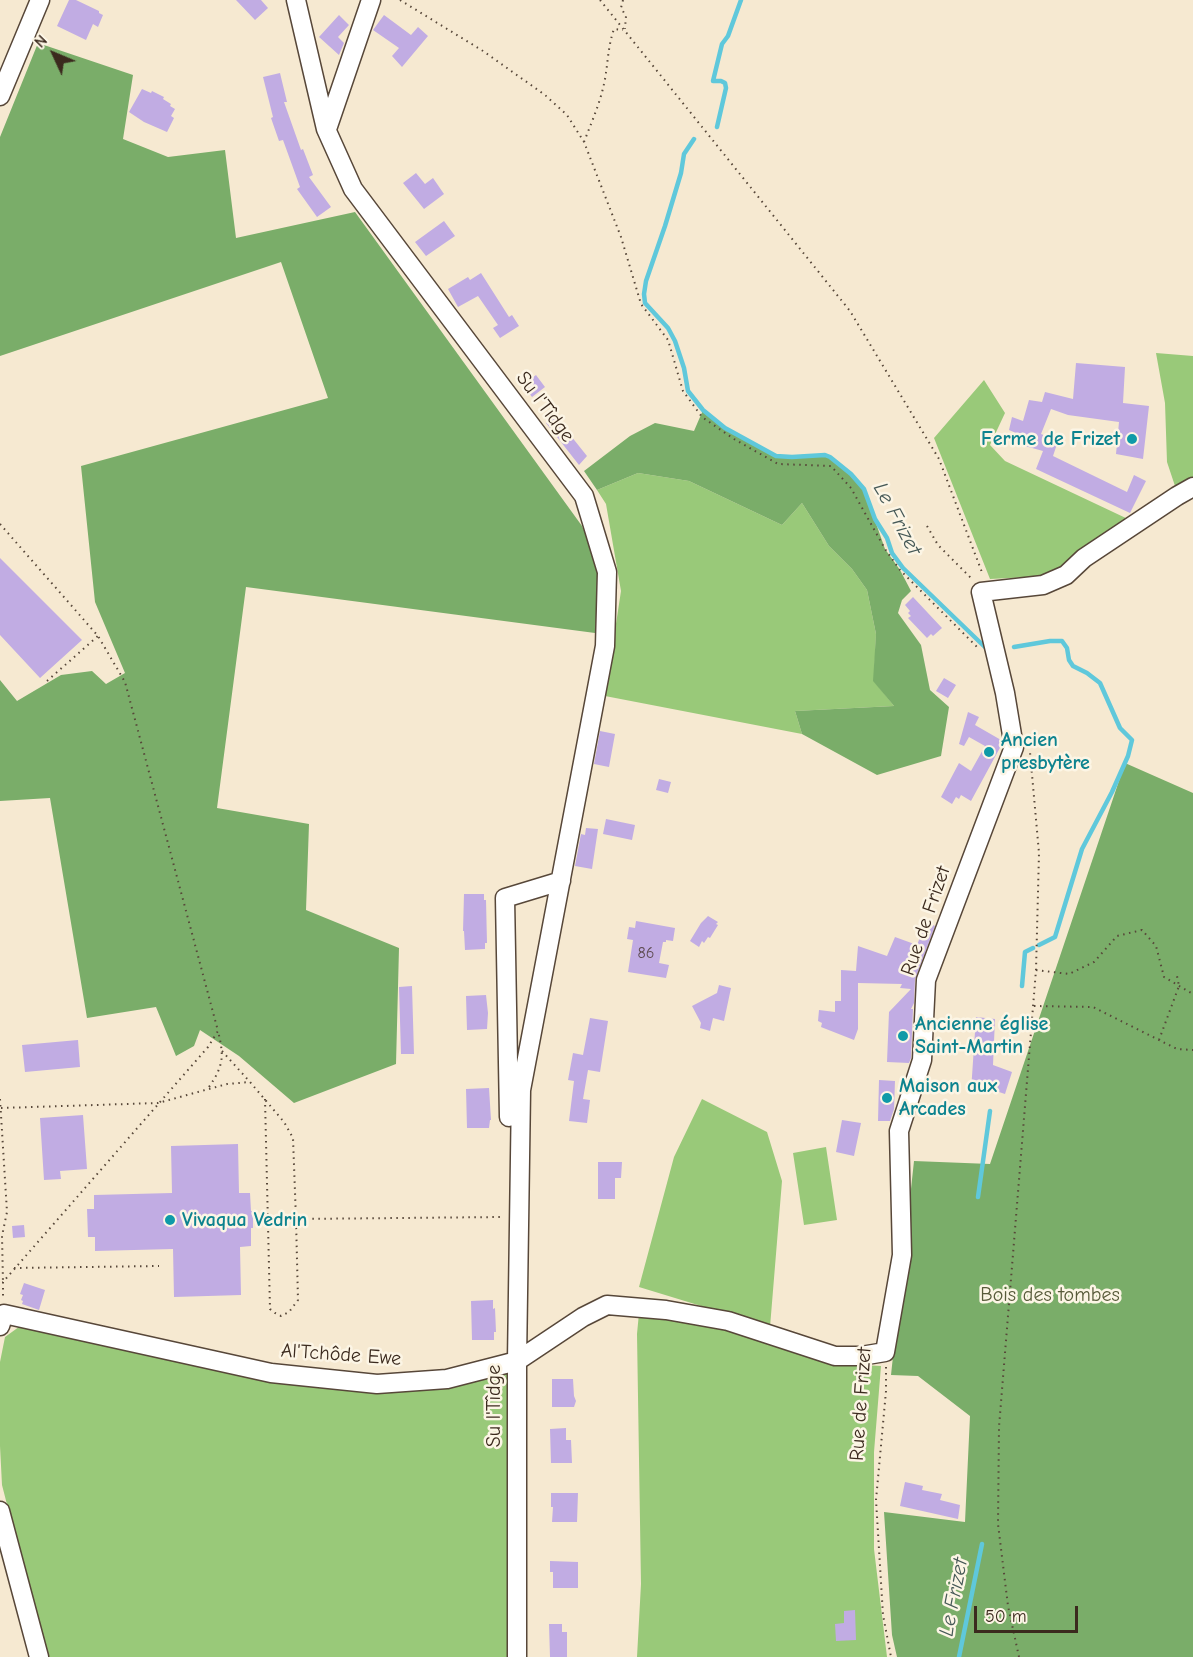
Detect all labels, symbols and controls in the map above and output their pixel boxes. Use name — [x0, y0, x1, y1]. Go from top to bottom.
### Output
north arrow — [24, 24, 84, 84]
text: N — [31, 31, 51, 52]
street label: Su l'Tîdge — [511, 367, 579, 447]
place label: Ferme de Frizet — [981, 427, 1120, 451]
marker: Ferme de Frizet — [1125, 432, 1139, 446]
water label: Le Frizet — [867, 478, 927, 560]
place label: Ancien presbytère — [1001, 728, 1090, 775]
marker: Ancien presbytère — [982, 745, 996, 759]
street label: Rue de Frizet — [896, 863, 956, 979]
house number: 86 — [638, 943, 654, 963]
place label: Ancienne église Saint-Martin — [915, 1012, 1048, 1059]
marker: Ancienne église Saint-Martin — [896, 1029, 910, 1043]
place label: Maison aux Arcades — [899, 1074, 997, 1121]
marker: Maison aux Arcades — [880, 1091, 894, 1105]
place label: Vivaqua Vedrin — [182, 1208, 307, 1232]
marker: Vivaqua Vedrin — [163, 1213, 177, 1227]
park label: Bois des tombes — [980, 1283, 1120, 1307]
street label: Al'Tchôde Ewe — [280, 1339, 402, 1371]
street label: Rue de Frizet — [845, 1346, 877, 1462]
street label: Su l'Tîdge — [482, 1365, 506, 1447]
water label: Le Frizet — [934, 1556, 974, 1638]
scale bar — [977, 1594, 1080, 1632]
text: 50 m — [985, 1606, 1027, 1627]

